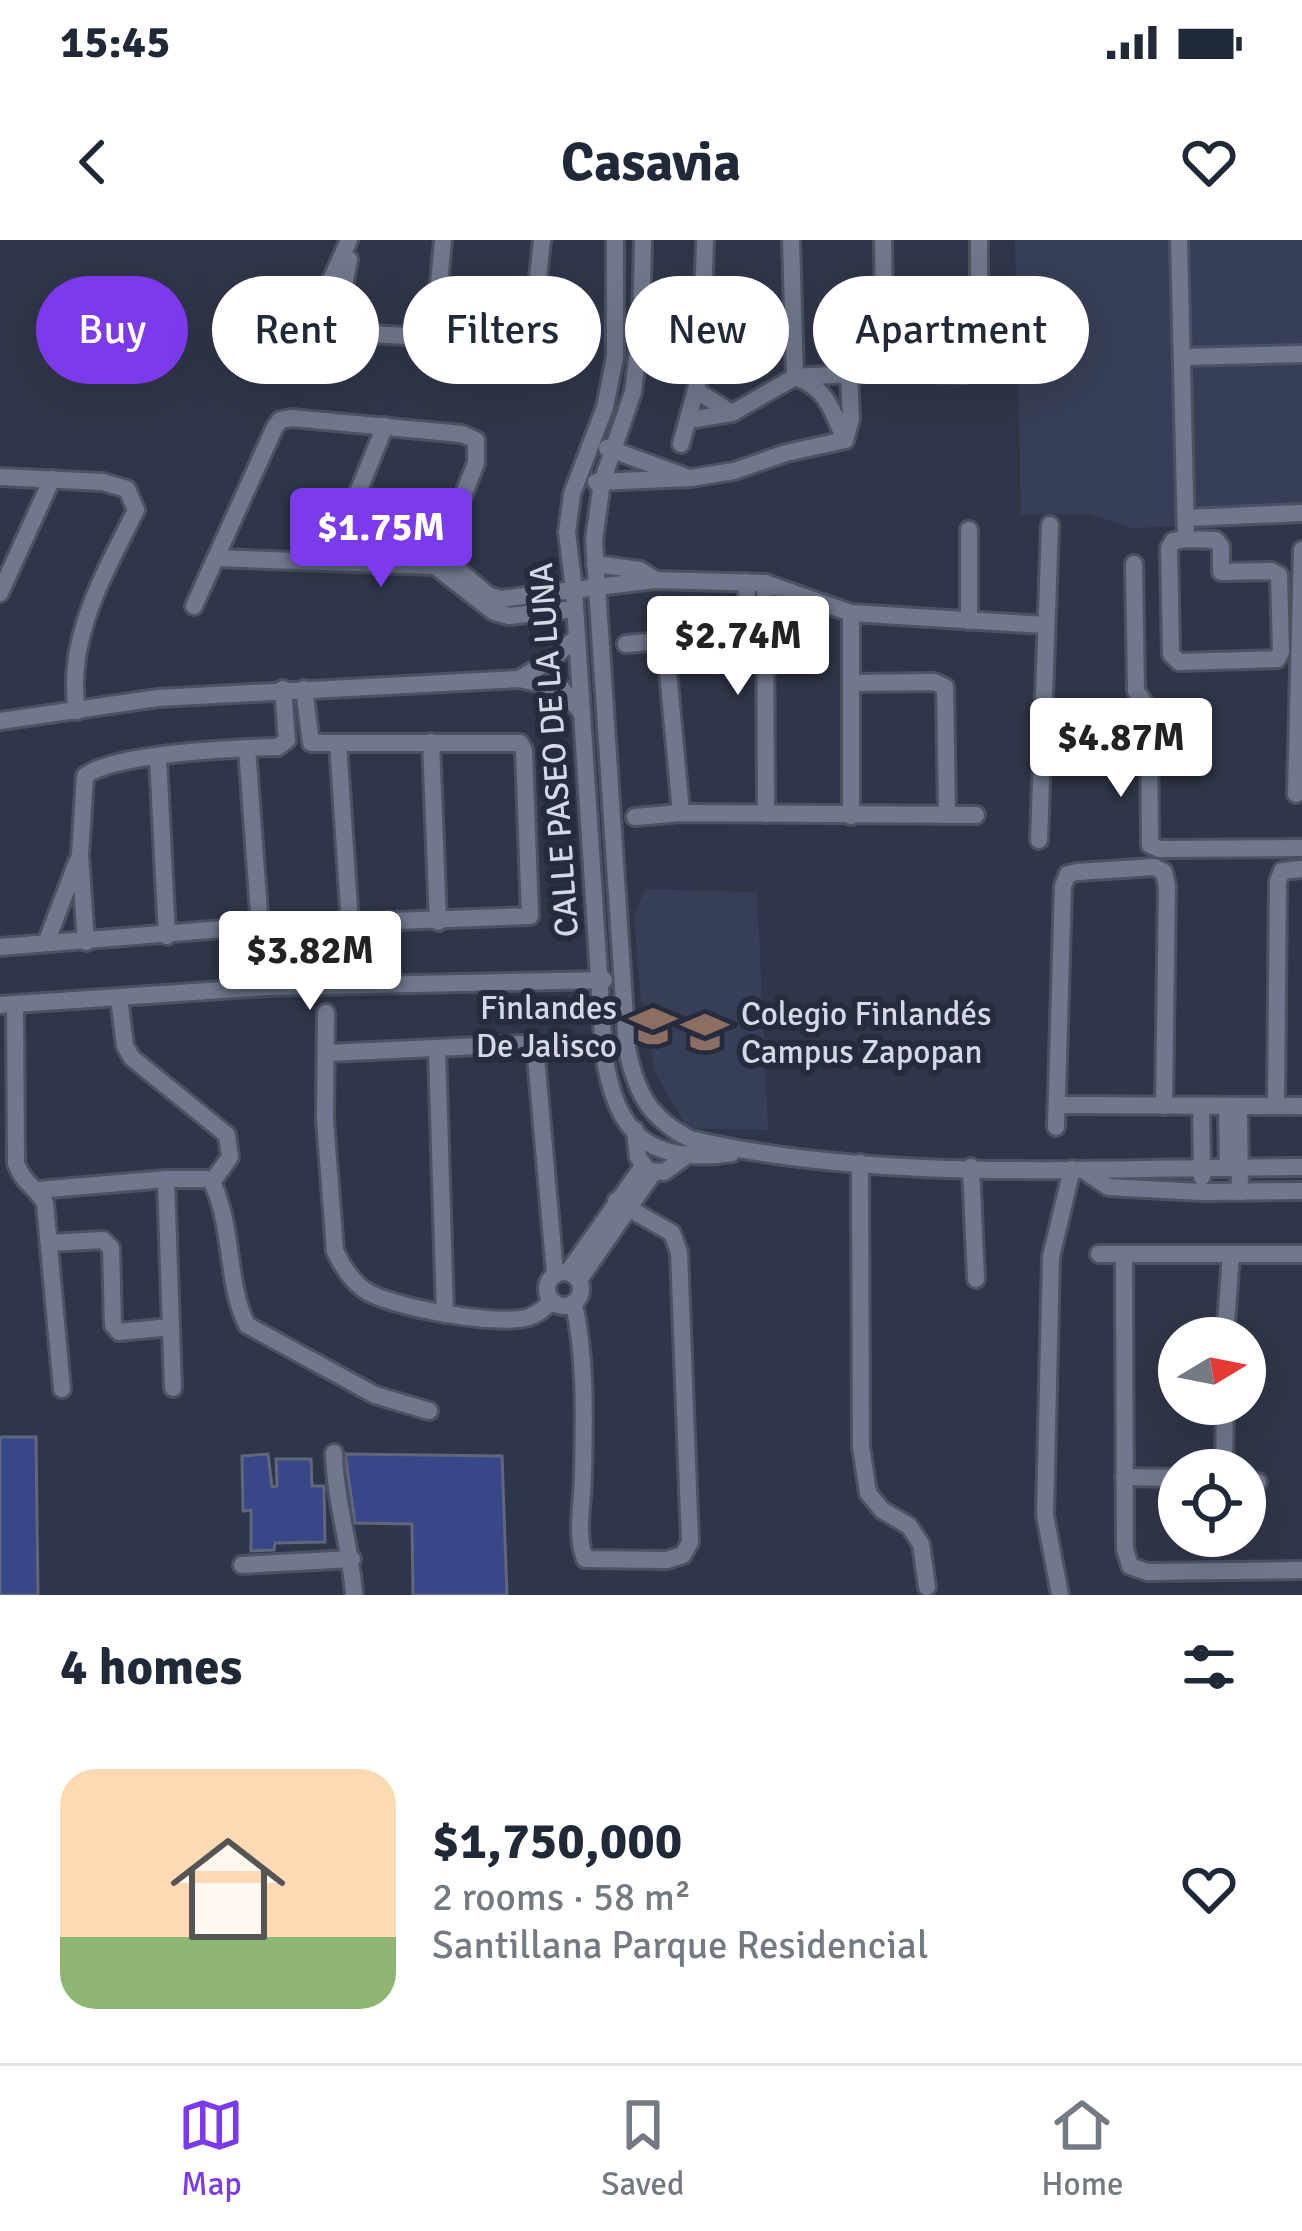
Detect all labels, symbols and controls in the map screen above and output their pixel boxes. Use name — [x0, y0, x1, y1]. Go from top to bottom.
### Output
text: 15:45 — [60, 15, 170, 70]
icon: back — [60, 129, 126, 195]
text: Casavia — [561, 129, 741, 196]
icon: heart — [1176, 129, 1242, 195]
chip: Buy — [36, 276, 188, 384]
chip: Rent — [212, 276, 379, 384]
chip: Filters — [403, 276, 601, 384]
chip: New — [625, 276, 789, 384]
chip: Apartment — [813, 276, 1089, 384]
pin: $1.75M — [283, 488, 479, 590]
text: $1.75M — [317, 503, 445, 551]
street label: CALLE PASEO DE LA LUNA — [521, 561, 588, 938]
pin: $2.74M — [640, 596, 836, 698]
text: $2.74M — [674, 611, 802, 659]
pin: $4.87M — [1023, 698, 1219, 800]
text: $4.87M — [1057, 713, 1185, 761]
pin: $3.82M — [212, 911, 408, 1013]
text: $3.82M — [246, 926, 374, 974]
place label: Finlandes De Jalisco — [476, 988, 617, 1067]
place label: Colegio Finlandés Campus Zapopan — [741, 994, 991, 1073]
school or university icon: Finlandes De Jalisco — [628, 1001, 678, 1051]
school or university icon: Colegio Finlandés Campus Zapopan — [680, 1007, 730, 1057]
north arrow — [1158, 1317, 1266, 1425]
map controls — [1158, 1317, 1266, 1557]
button: locate — [1158, 1449, 1266, 1557]
icon: filters — [1176, 1634, 1242, 1700]
text: 4 homes — [60, 1636, 242, 1699]
text: $1,750,000 — [432, 1810, 682, 1873]
icon: home — [156, 1817, 300, 1961]
icon: heart — [1176, 1856, 1242, 1922]
text: 2 rooms · 58 m² — [432, 1873, 691, 1921]
text: Santillana Parque Residencial — [432, 1921, 928, 1969]
tab: Map — [178, 2092, 244, 2205]
tab: Saved — [601, 2092, 684, 2205]
tab: Home — [1041, 2092, 1124, 2205]

